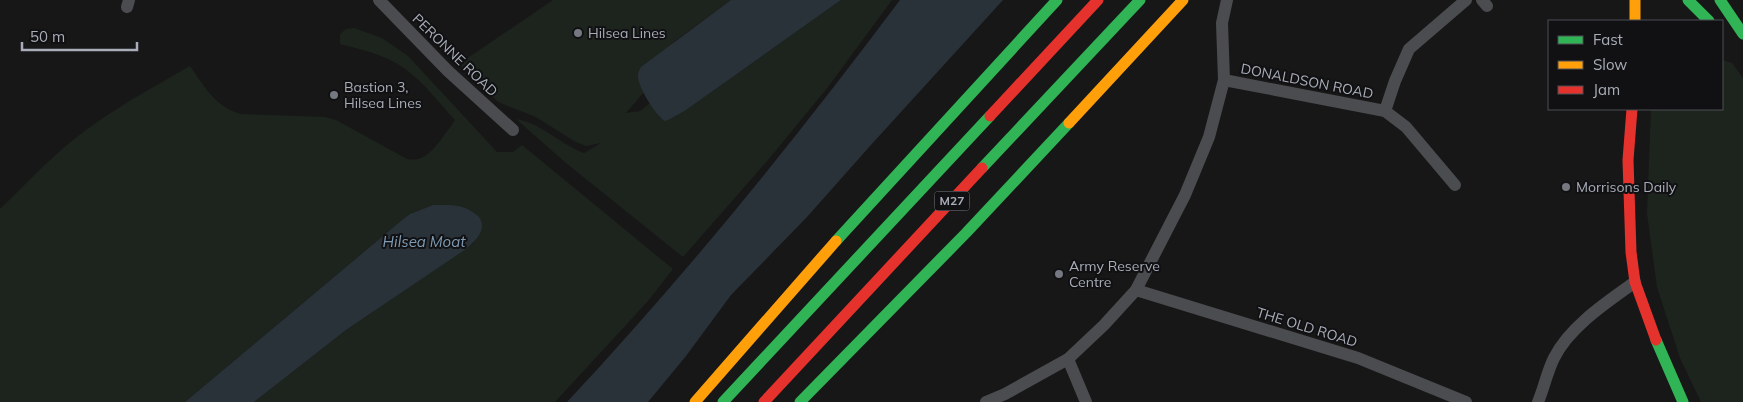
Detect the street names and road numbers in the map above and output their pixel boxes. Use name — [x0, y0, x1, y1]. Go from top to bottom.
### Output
street label: PERONNE ROAD — [409, 10, 501, 100]
street label: DONALDSON ROAD — [1239, 59, 1375, 103]
road number: M27 — [934, 192, 970, 210]
street label: THE OLD ROAD — [1254, 303, 1360, 351]

